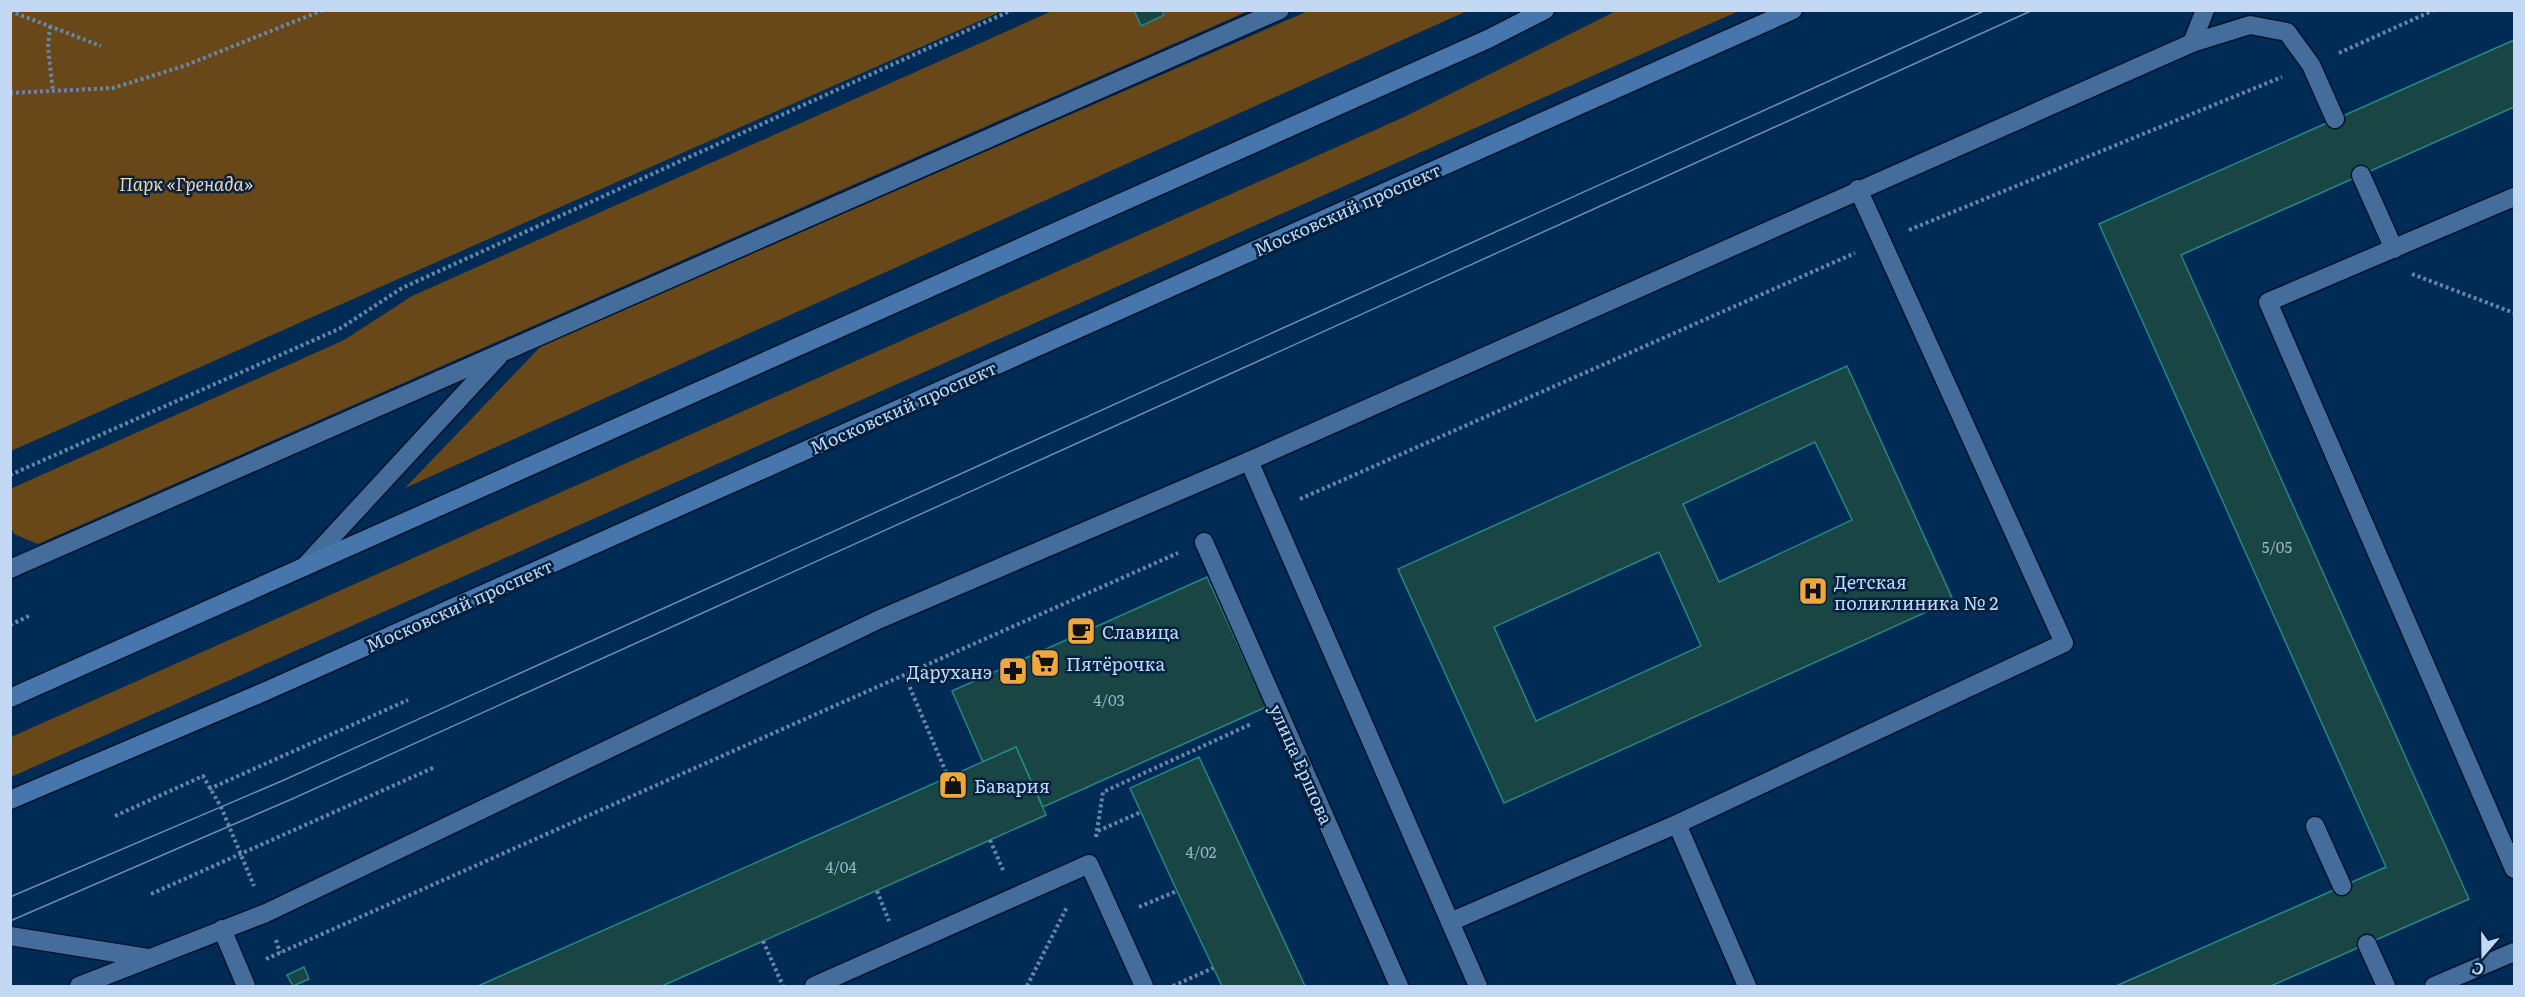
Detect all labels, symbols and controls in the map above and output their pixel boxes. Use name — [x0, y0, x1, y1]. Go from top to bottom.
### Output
street label: Московский проспект — [1249, 156, 1445, 262]
park label: Парк «Гренада» — [119, 170, 253, 197]
street label: Московский проспект — [805, 354, 1001, 460]
house number: 5/05 — [2262, 535, 2293, 558]
street label: Московский проспект — [361, 552, 557, 658]
place label: Детская поликлиника № 2 — [1834, 568, 1998, 616]
hospital icon: Детская поликлиника № 2 — [1797, 575, 1829, 607]
cafe icon: Славица — [1065, 615, 1097, 647]
place label: Славица — [1102, 618, 1180, 645]
supermarket icon: Пятёрочка — [1029, 647, 1061, 679]
place label: Пятёрочка — [1066, 650, 1165, 677]
pharmacy icon: Даруханэ — [997, 655, 1029, 687]
place label: Даруханэ — [907, 658, 992, 685]
house number: 4/03 — [1093, 688, 1125, 711]
street label: улица Ершова — [1263, 699, 1341, 829]
shop icon: Бавария — [937, 769, 969, 801]
place label: Бавария — [974, 772, 1050, 799]
house number: 4/02 — [1186, 840, 1217, 863]
house number: 4/04 — [825, 855, 857, 878]
north arrow — [2453, 925, 2513, 985]
text: С — [2468, 957, 2487, 983]

